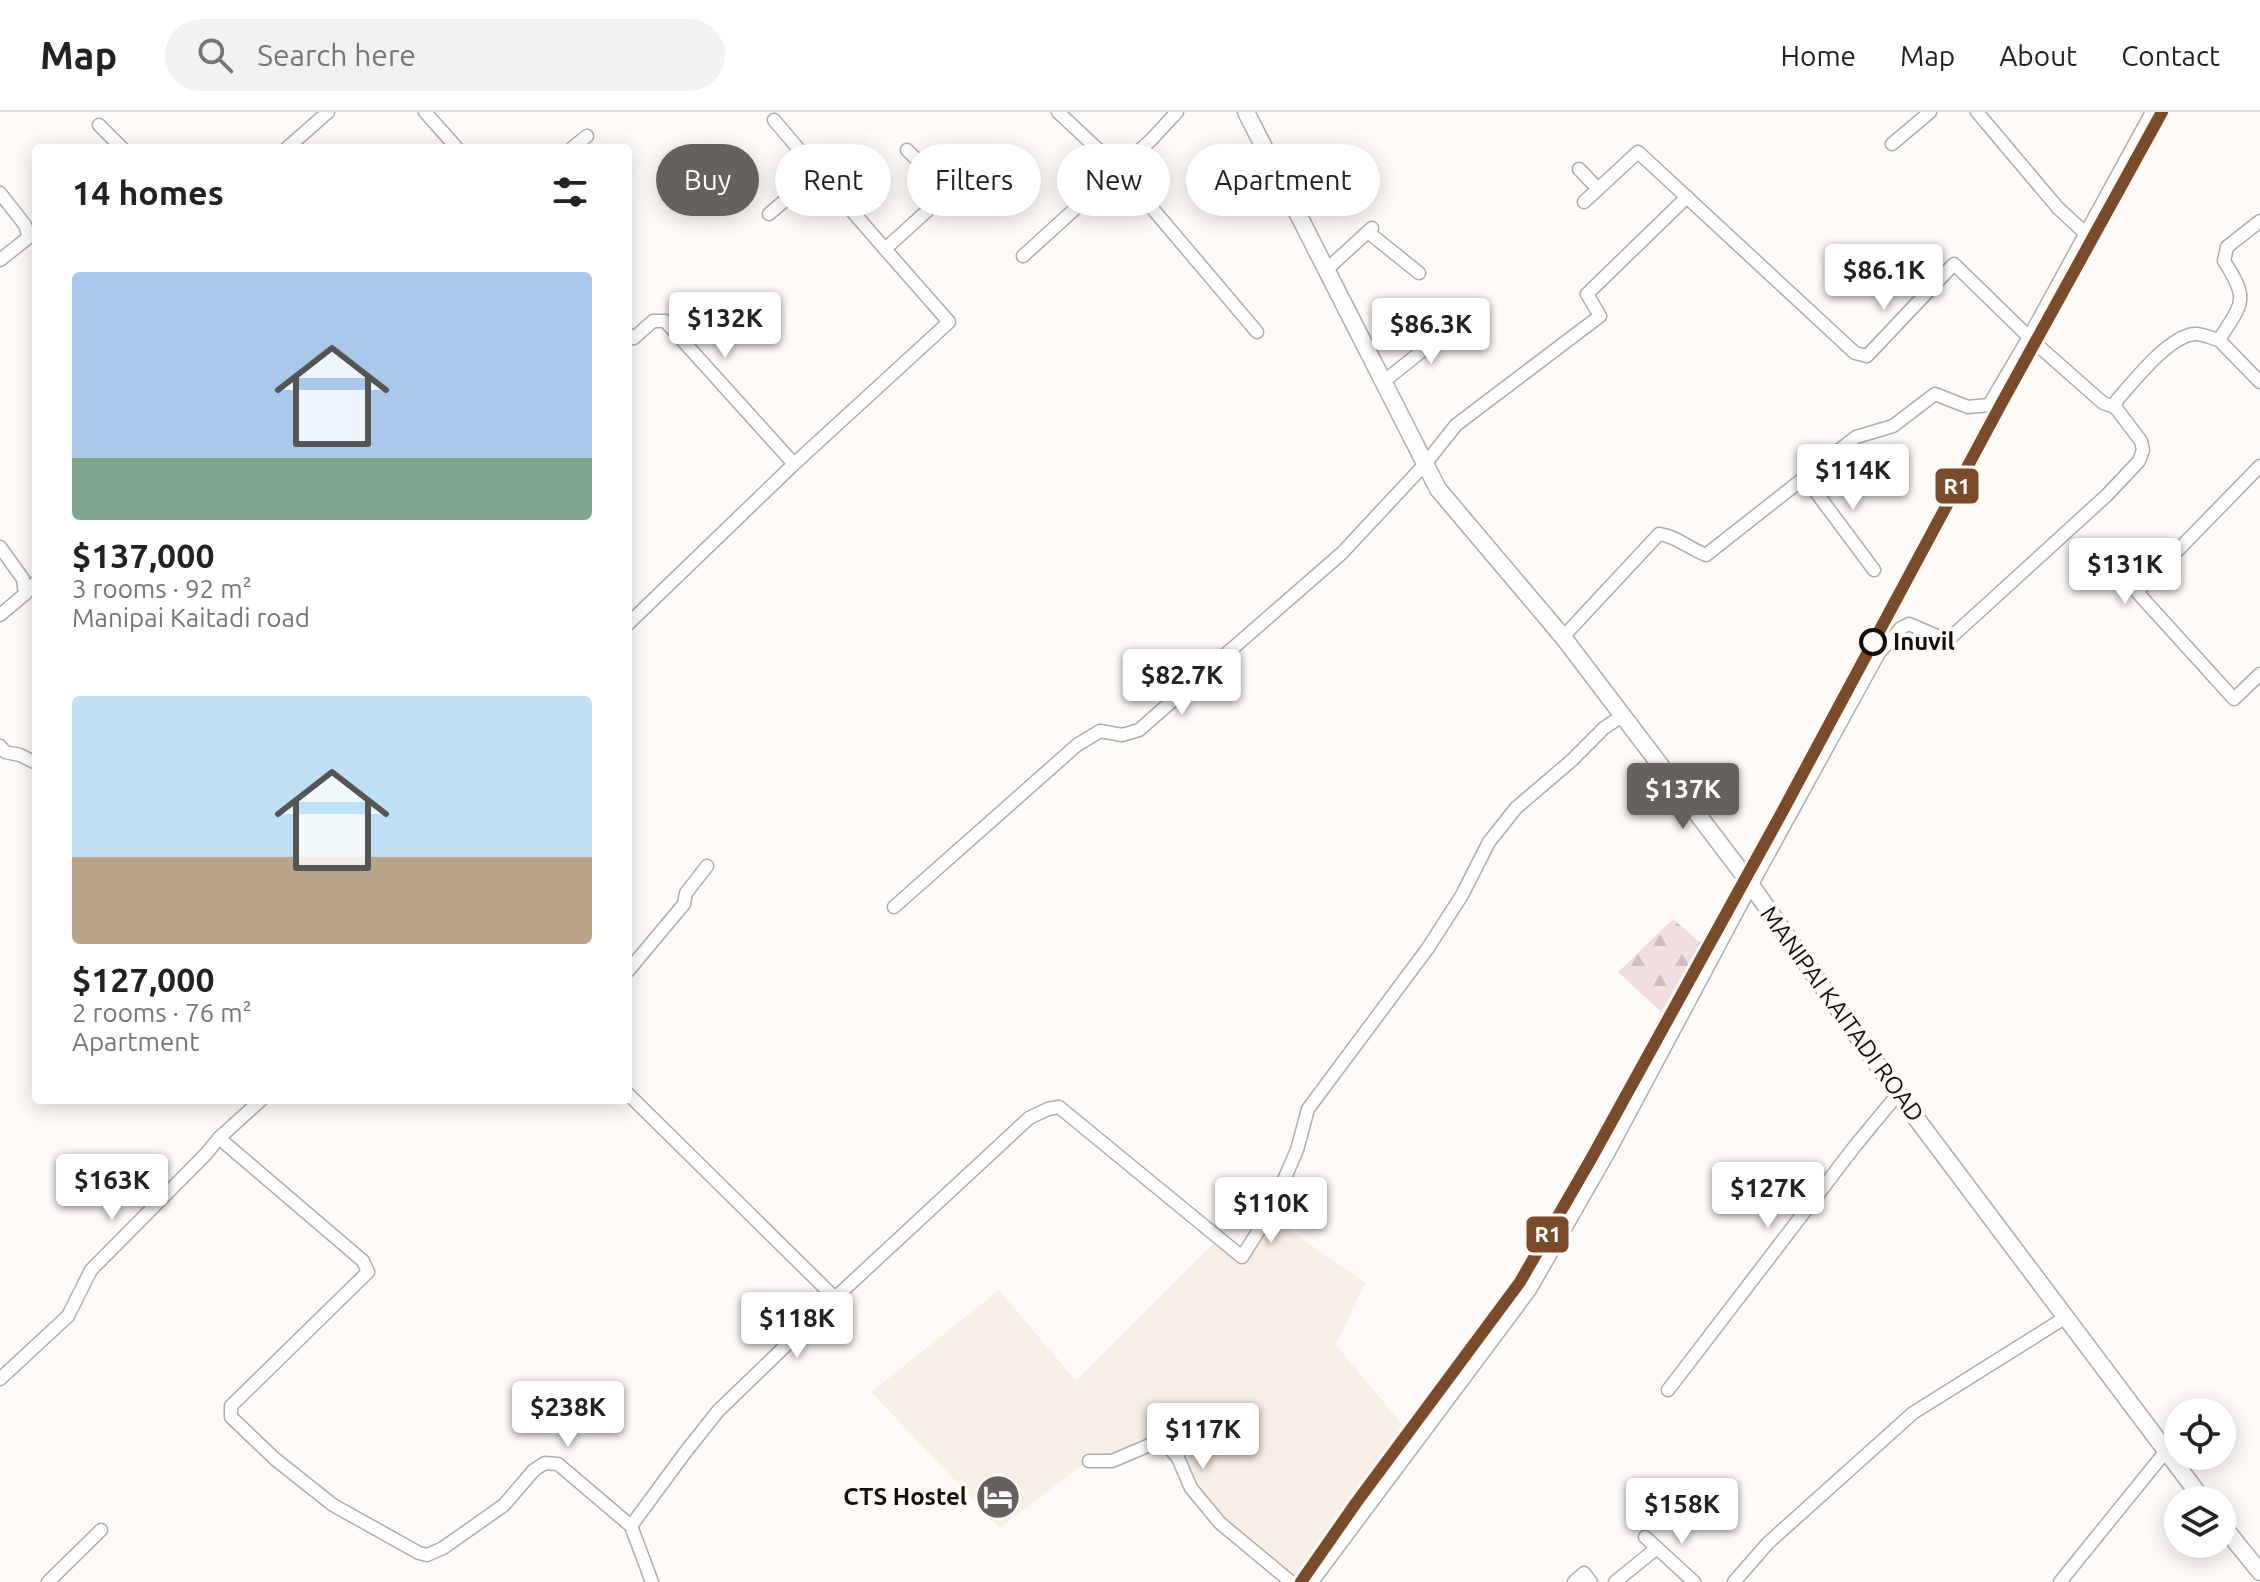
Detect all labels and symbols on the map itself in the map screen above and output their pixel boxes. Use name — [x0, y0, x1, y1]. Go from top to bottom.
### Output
pin: $86.1K — [1819, 244, 1949, 312]
pin: $132K — [669, 292, 781, 360]
pin: $86.3K — [1366, 298, 1496, 366]
pin: $114K — [1797, 444, 1909, 512]
line badge: R1 — [1934, 467, 1980, 505]
text: R1 — [1944, 473, 1970, 498]
pin: $131K — [2069, 538, 2181, 606]
place label: Inuvil — [1893, 628, 1955, 655]
marker: Inuvil — [1860, 629, 1886, 655]
pin: $82.7K — [1117, 649, 1247, 717]
pin: $137K — [1627, 763, 1739, 831]
street label: MANIPAI KAITADI ROAD — [1755, 901, 1930, 1127]
pin: $163K — [56, 1154, 168, 1222]
pin: $127K — [1712, 1162, 1824, 1230]
pin: $110K — [1215, 1177, 1327, 1245]
line badge: R1 — [1525, 1215, 1570, 1254]
text: R1 — [1535, 1221, 1561, 1246]
pin: $118K — [741, 1292, 853, 1360]
pin: $238K — [512, 1381, 624, 1449]
pin: $117K — [1147, 1403, 1259, 1471]
hotel icon: CTS Hostel — [974, 1473, 1022, 1521]
pin: $158K — [1626, 1478, 1738, 1546]
place label: CTS Hostel — [843, 1483, 967, 1510]

